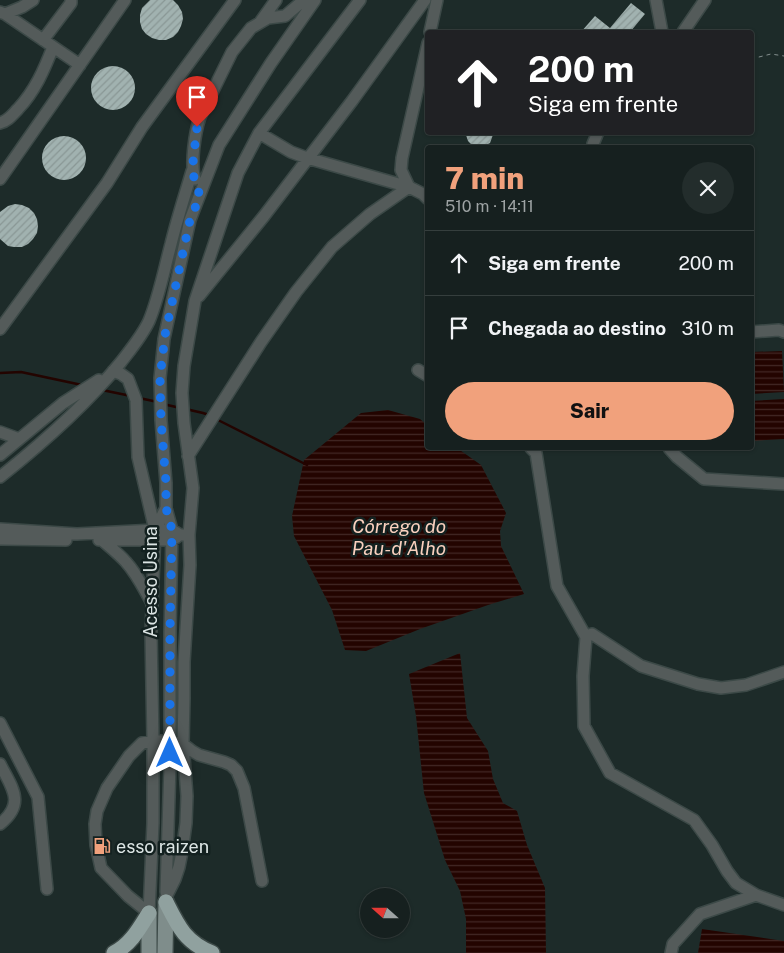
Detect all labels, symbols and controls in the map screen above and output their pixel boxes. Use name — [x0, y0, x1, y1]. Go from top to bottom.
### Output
text: 200 m — [528, 49, 634, 90]
icon: ahead — [445, 50, 510, 115]
pin — [176, 76, 218, 127]
icon: arrive — [183, 83, 211, 111]
text: Siga em frente — [528, 91, 678, 117]
text: 7 min — [445, 160, 524, 196]
button: close — [682, 162, 734, 214]
text: 510 m · 14:11 — [445, 197, 534, 216]
icon: ahead — [445, 249, 473, 277]
text: Siga em frente — [488, 252, 621, 274]
text: 200 m — [678, 252, 734, 274]
icon: arrive — [445, 314, 473, 342]
text: Chegada ao destino — [488, 317, 666, 339]
text: 310 m — [682, 317, 734, 339]
button: Sair — [445, 382, 734, 440]
water label: Córrego do Pau-d'Alho — [352, 515, 446, 559]
street label: Acesso Usina — [140, 526, 161, 638]
position arrow — [143, 726, 195, 778]
fuel station icon: esso raizen — [92, 836, 112, 856]
place label: esso raizen — [116, 836, 209, 857]
north arrow — [360, 888, 410, 938]
map controls — [360, 888, 410, 938]

